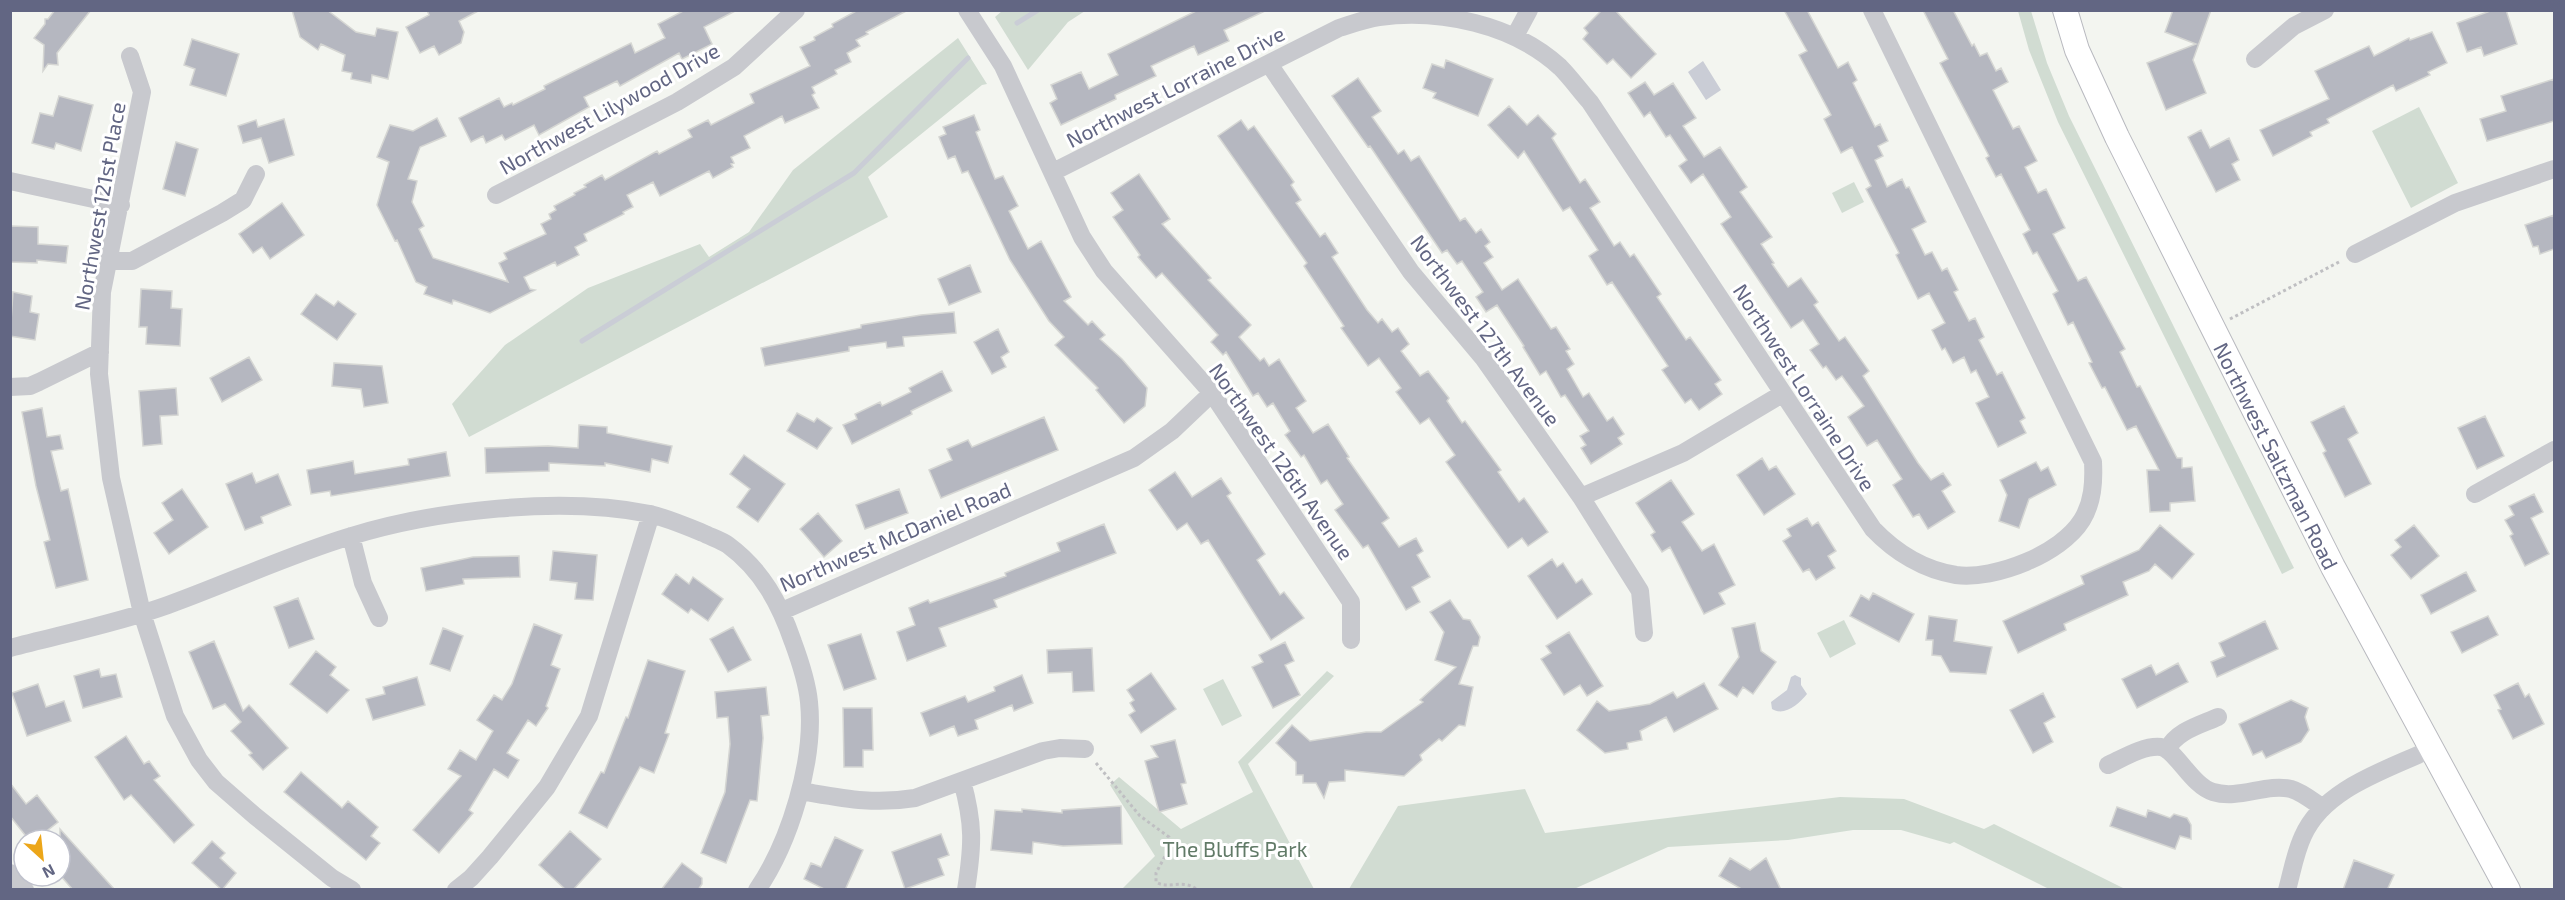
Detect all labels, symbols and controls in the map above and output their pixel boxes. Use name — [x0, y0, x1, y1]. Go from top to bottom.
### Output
street label: Northwest Lorraine Drive — [1062, 20, 1288, 152]
street label: Northwest Lilywood Drive — [495, 37, 723, 179]
street label: Northwest 121st Place — [68, 100, 130, 312]
street label: Northwest 127th Avenue — [1406, 229, 1566, 431]
street label: Northwest Lorraine Drive — [1729, 279, 1881, 495]
street label: Northwest Saltzman Road — [2210, 338, 2344, 573]
street label: Northwest 126th Avenue — [1205, 358, 1359, 564]
street label: Northwest McDaniel Road — [776, 476, 1014, 596]
north arrow — [12, 828, 72, 888]
park label: The Bluffs Park — [1163, 836, 1308, 861]
text: N — [40, 861, 59, 883]

